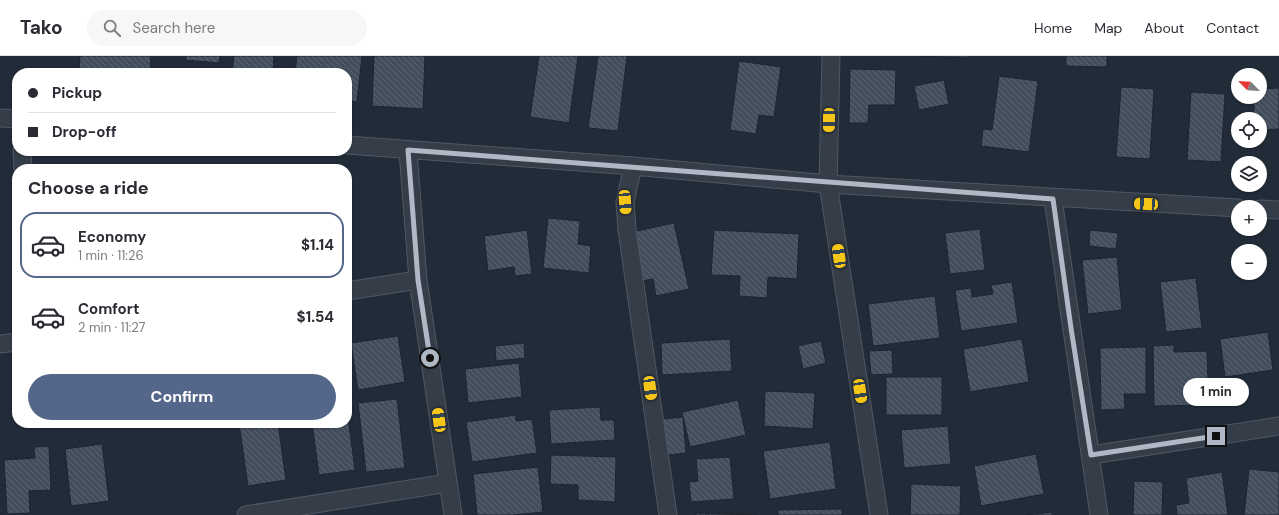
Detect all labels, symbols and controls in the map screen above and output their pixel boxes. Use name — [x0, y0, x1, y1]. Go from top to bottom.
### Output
search box — [87, 10, 367, 46]
text: Tako — [20, 15, 63, 40]
icon: search — [101, 17, 123, 39]
text: Search here — [133, 18, 215, 38]
text: Home — [1034, 19, 1072, 37]
text: Map — [1094, 19, 1122, 37]
text: About — [1144, 19, 1184, 37]
text: Contact — [1206, 19, 1259, 37]
north arrow — [1231, 68, 1267, 104]
map controls — [1231, 68, 1267, 280]
text: Pickup — [52, 83, 102, 103]
car — [823, 108, 835, 132]
button: locate — [1231, 112, 1267, 148]
text: Drop-off — [52, 122, 117, 142]
button: layers — [1231, 156, 1267, 192]
text: Choose a ride — [28, 176, 149, 200]
car — [618, 190, 632, 214]
car — [1134, 197, 1158, 211]
button: + — [1231, 200, 1267, 236]
icon: car — [30, 227, 66, 263]
text: Economy — [78, 227, 146, 247]
text: $1.14 — [301, 235, 334, 255]
car — [831, 243, 847, 269]
button: − — [1231, 244, 1267, 280]
text: 1 min · 11:26 — [78, 247, 144, 264]
icon: car — [30, 299, 66, 335]
text: Comfort — [78, 299, 139, 319]
text: $1.54 — [297, 307, 334, 327]
text: 2 min · 11:27 — [78, 319, 146, 336]
route start — [421, 349, 439, 367]
button: Confirm — [28, 374, 336, 420]
car — [642, 375, 658, 401]
car — [852, 378, 868, 404]
callout: 1 min — [1183, 378, 1249, 406]
text: 1 min — [1200, 383, 1232, 400]
car — [431, 407, 447, 433]
route end — [1207, 427, 1225, 445]

